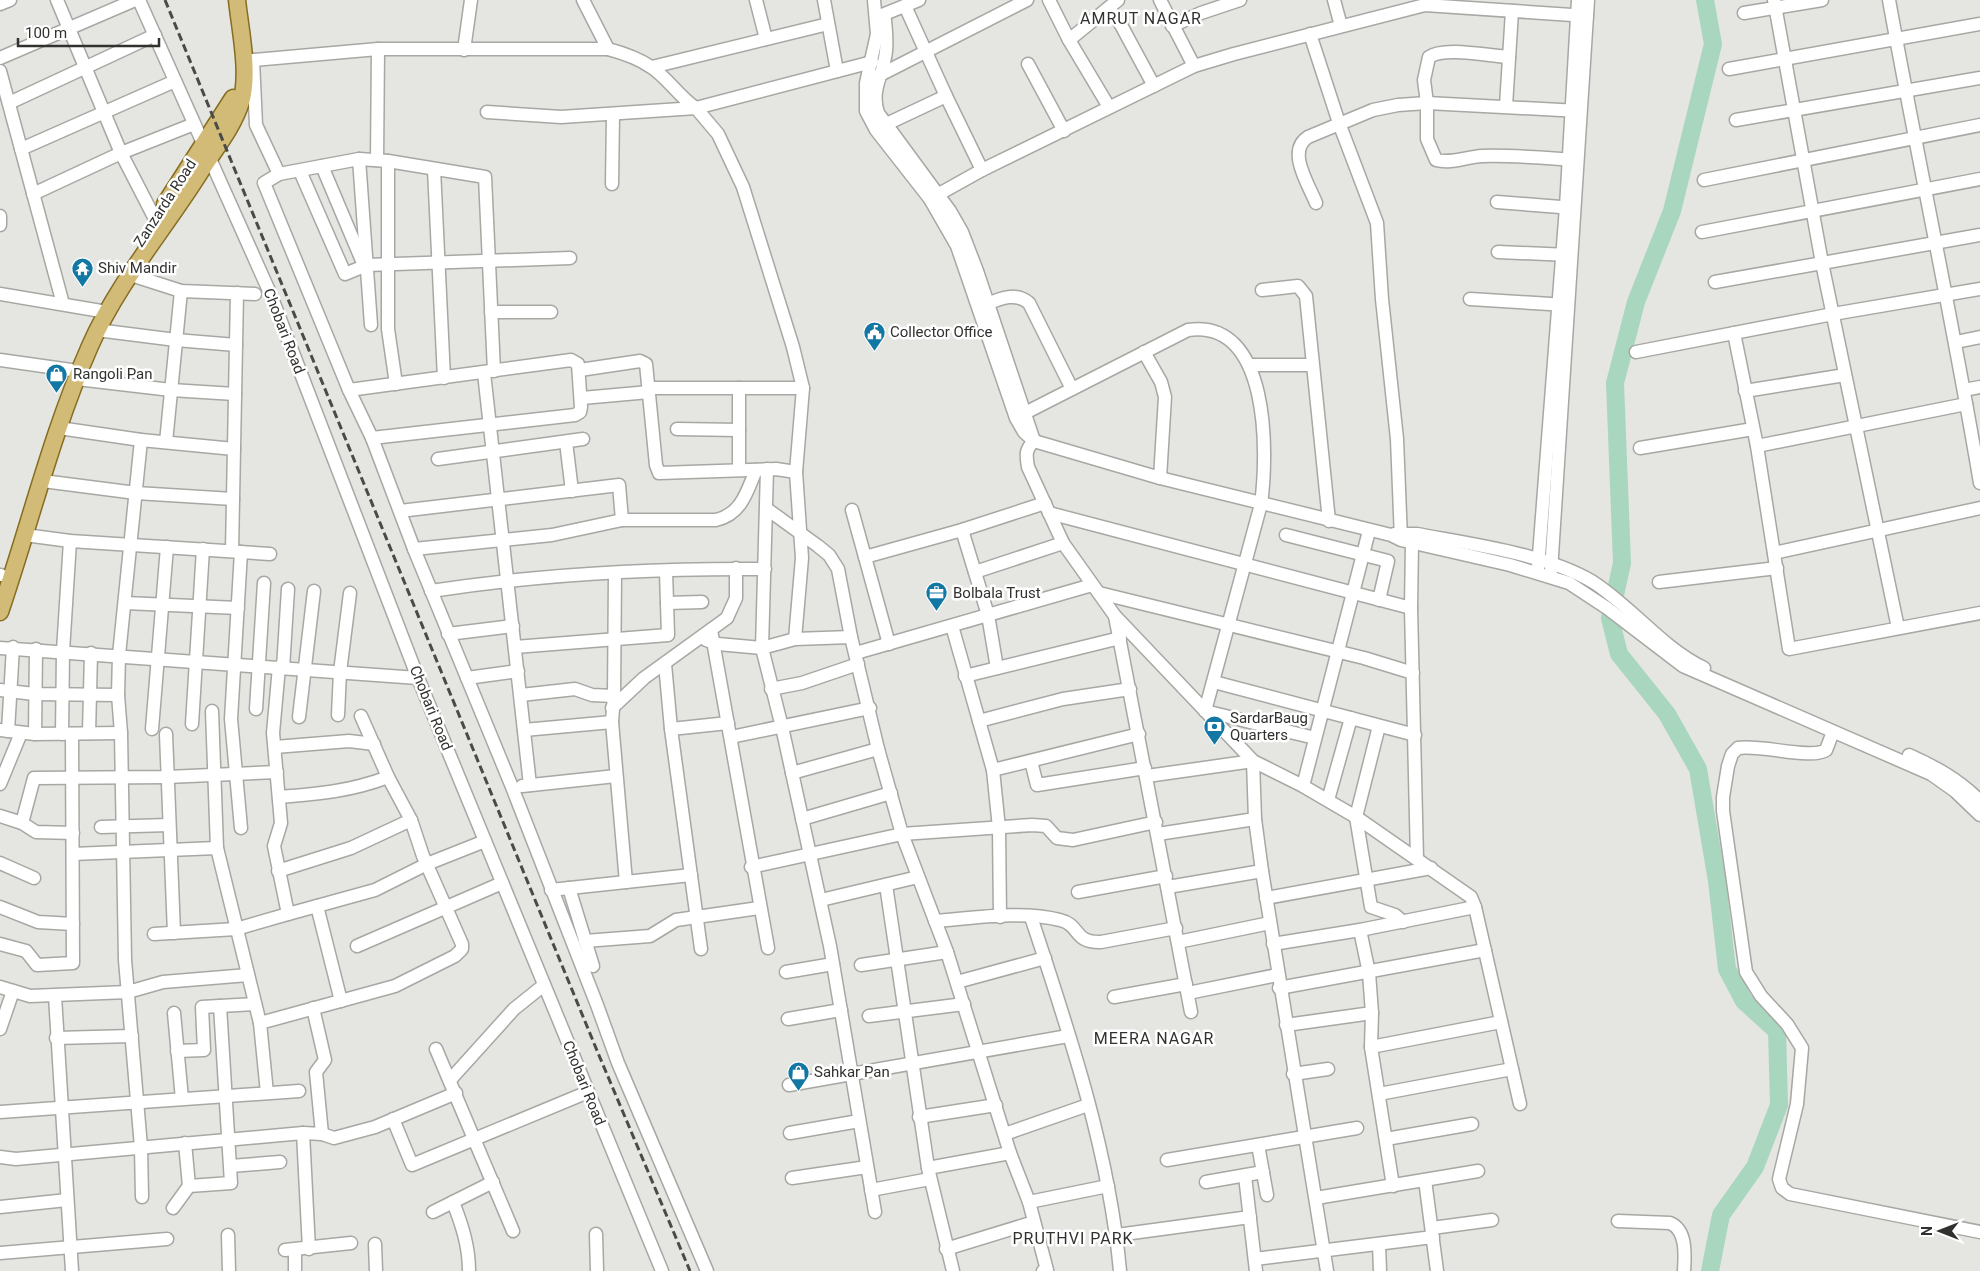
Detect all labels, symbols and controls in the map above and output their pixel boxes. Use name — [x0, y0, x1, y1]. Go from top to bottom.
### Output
district label: AMRUT NAGAR — [1080, 9, 1202, 28]
scale bar — [18, 15, 159, 47]
text: 100 m — [25, 24, 67, 42]
street label: Zanzarda Road — [130, 156, 200, 250]
temple icon: Shiv Mandir — [70, 256, 94, 287]
place label: Shiv Mandir — [98, 259, 177, 277]
street label: Chobari Road — [259, 286, 309, 376]
public building icon: Collector Office — [862, 320, 886, 351]
place label: Collector Office — [890, 323, 993, 341]
shop icon: Rangoli Pan — [45, 362, 69, 393]
place label: Rangoli Pan — [73, 365, 153, 383]
office icon: Bolbala Trust — [925, 581, 949, 612]
place label: Bolbala Trust — [953, 584, 1041, 602]
street label: Chobari Road — [406, 663, 456, 753]
place label: SardarBaug Quarters — [1230, 709, 1308, 744]
bank icon: SardarBaug Quarters — [1202, 715, 1226, 746]
district label: MEERA NAGAR — [1094, 1029, 1214, 1048]
street label: Chobari Road — [559, 1038, 609, 1128]
shop icon: Sahkar Pan — [786, 1060, 810, 1091]
place label: Sahkar Pan — [814, 1063, 890, 1081]
north arrow — [1915, 1206, 1965, 1256]
text: N — [1919, 1226, 1935, 1236]
district label: PRUTHVI PARK — [1012, 1229, 1134, 1248]

